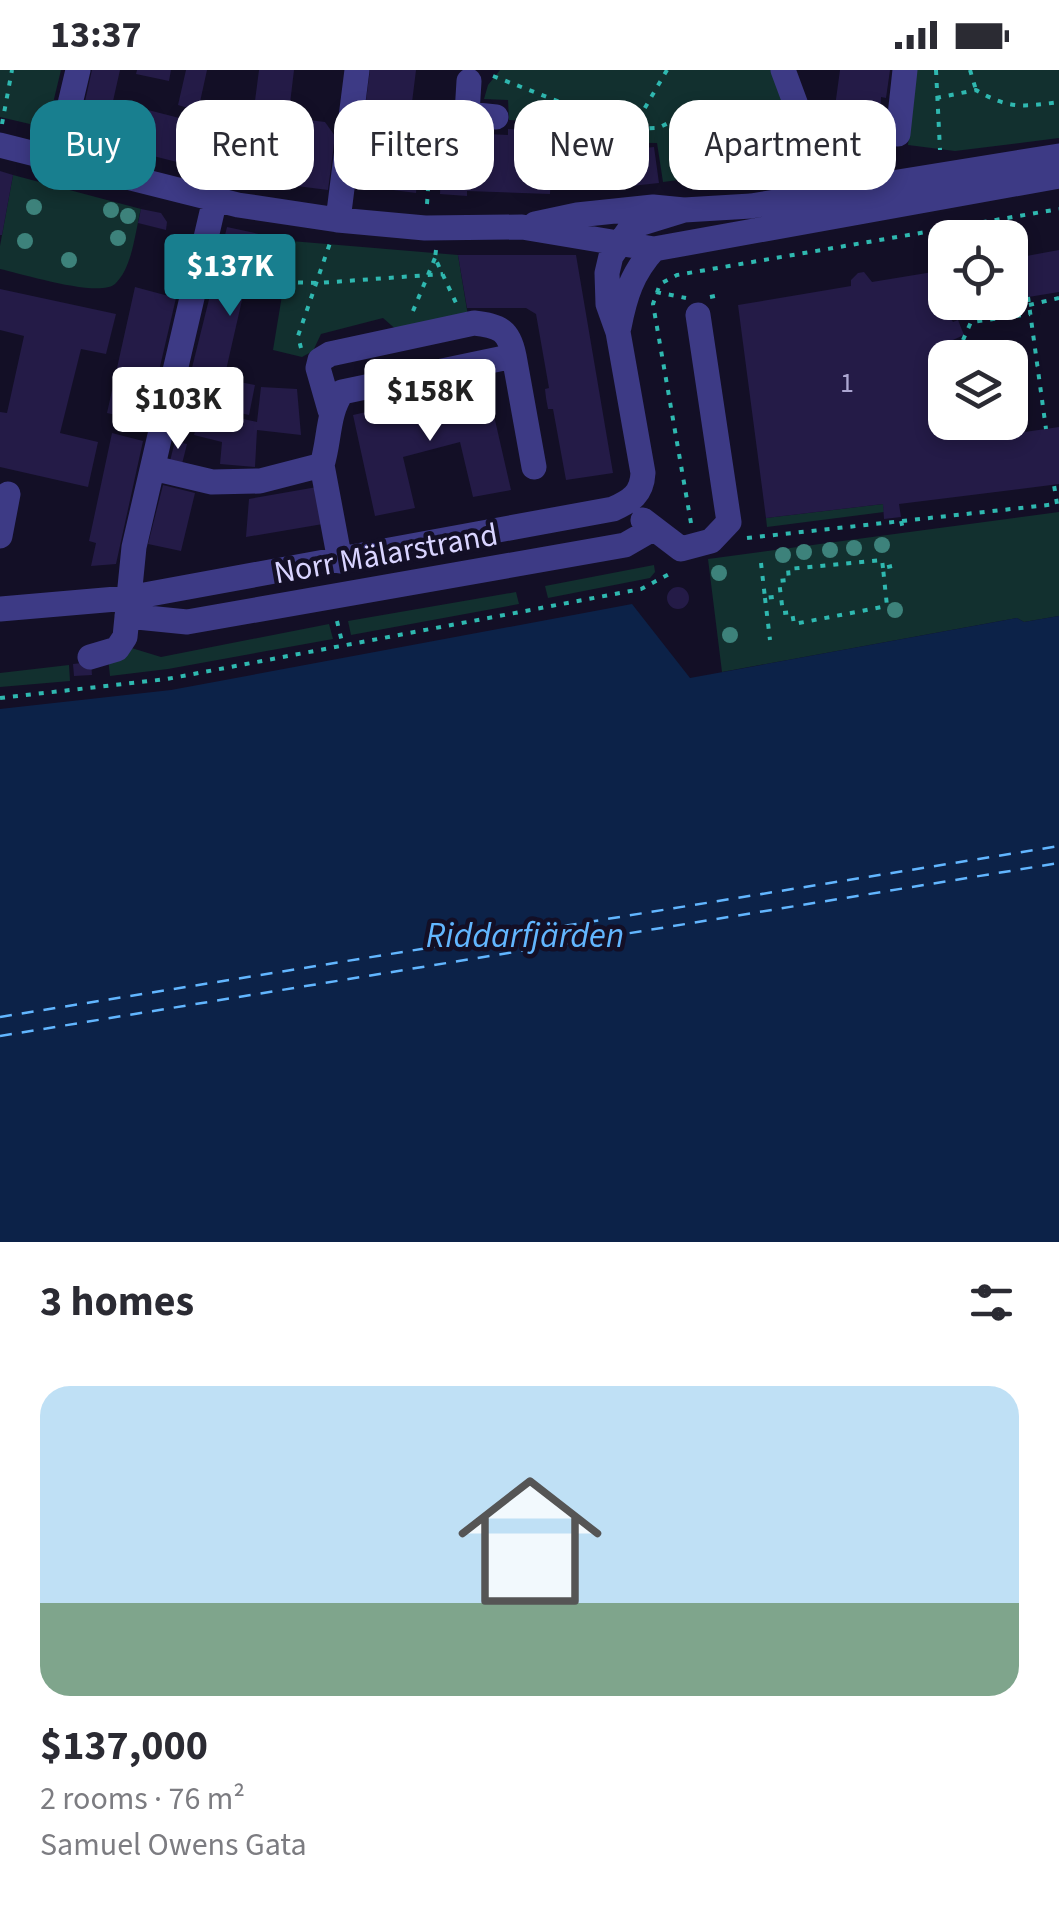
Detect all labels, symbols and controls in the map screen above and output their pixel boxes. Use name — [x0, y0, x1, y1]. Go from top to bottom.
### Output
text: 13:37 — [50, 8, 142, 62]
chip: Buy — [30, 100, 156, 190]
chip: Rent — [176, 100, 314, 190]
chip: Filters — [334, 100, 494, 190]
chip: New — [514, 100, 649, 190]
chip: Apartment — [669, 100, 896, 190]
map controls — [928, 220, 1028, 440]
button: locate — [928, 220, 1028, 320]
pin: $137K — [160, 234, 300, 319]
text: $137K — [186, 243, 274, 289]
button: layers — [928, 340, 1028, 440]
pin: $158K — [360, 359, 500, 444]
house number: 1 — [840, 363, 854, 403]
pin: $103K — [108, 367, 248, 452]
text: $158K — [386, 368, 474, 414]
text: $103K — [134, 376, 222, 422]
street label: Norr Mälarstrand — [270, 512, 502, 596]
water label: Riddarfjärden — [426, 911, 624, 961]
text: 3 homes — [40, 1272, 194, 1332]
icon: filters — [964, 1275, 1019, 1330]
icon: home — [440, 1451, 620, 1631]
text: $137,000 — [40, 1716, 208, 1776]
text: 2 rooms · 76 m² — [40, 1776, 245, 1822]
text: Samuel Owens Gata — [40, 1822, 307, 1868]

